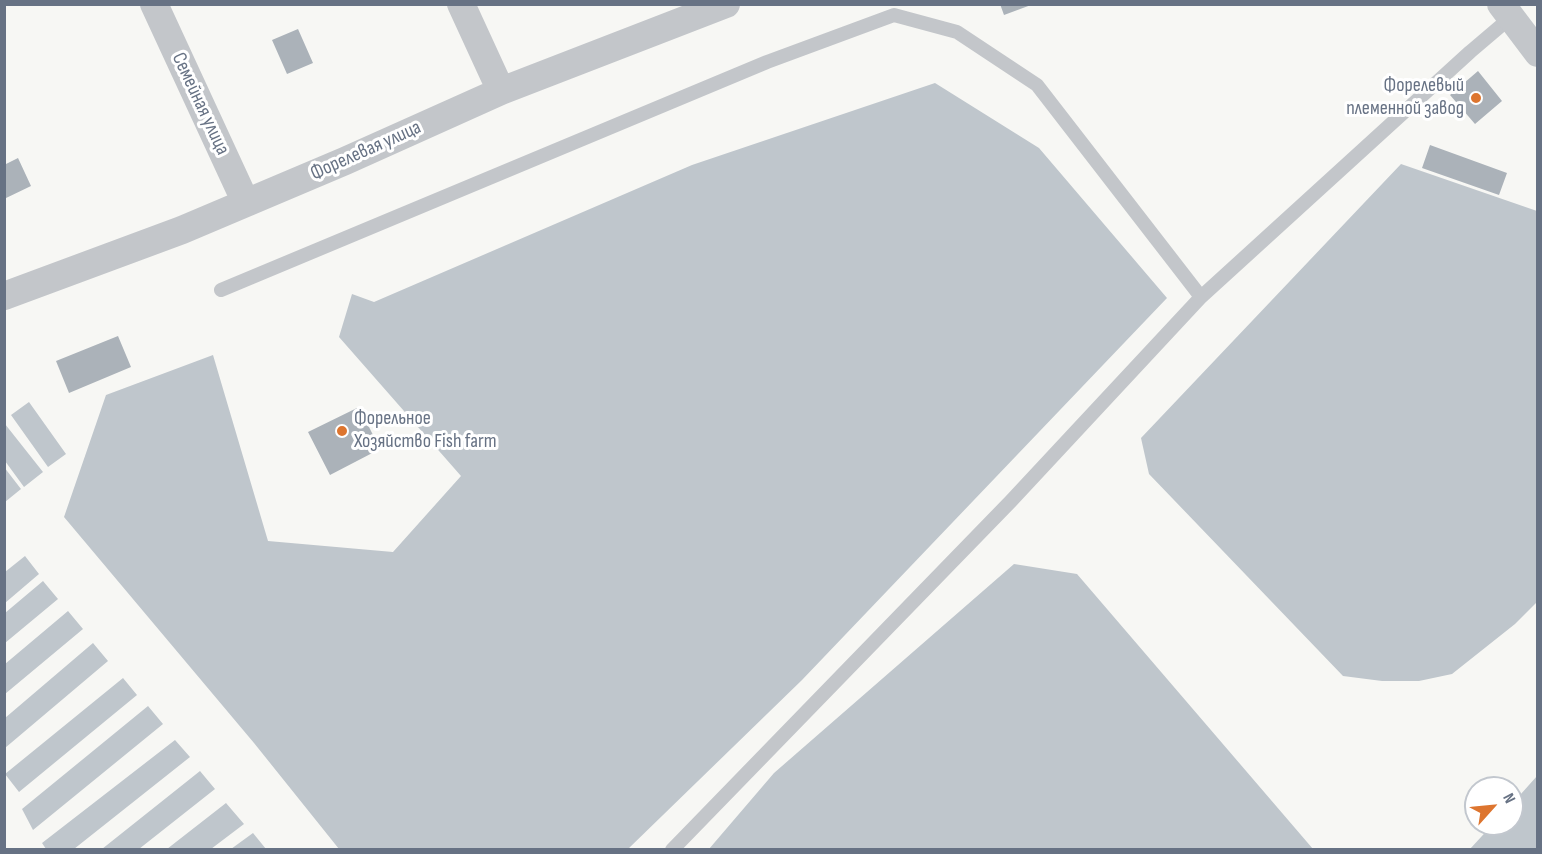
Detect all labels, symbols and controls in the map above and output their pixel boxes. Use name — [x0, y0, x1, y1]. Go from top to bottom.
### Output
street label: Семейная улица — [166, 49, 234, 159]
place label: Форелевый племенной завод — [1346, 74, 1464, 121]
marker: Форелевый племенной завод — [1469, 91, 1483, 105]
street label: Форелевая улица — [307, 116, 425, 186]
place label: Форельное Хозяйство Fish farm — [354, 407, 496, 454]
marker: Форельное Хозяйство Fish farm — [335, 424, 349, 438]
north arrow — [1464, 776, 1524, 836]
text: N — [1498, 790, 1519, 807]

